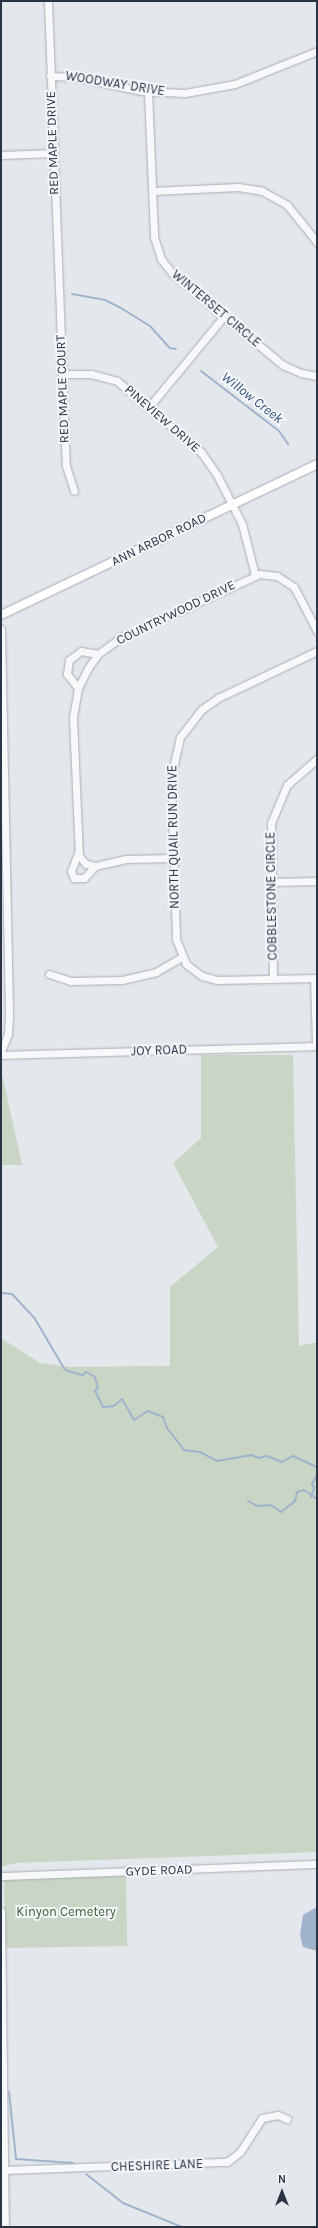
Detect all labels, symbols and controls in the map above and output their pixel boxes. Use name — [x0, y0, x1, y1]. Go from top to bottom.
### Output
street label: WOODWAY DRIVE — [64, 68, 166, 100]
street label: RED MAPLE DRIVE — [43, 91, 63, 195]
street label: WINTERSET CIRCLE — [168, 267, 264, 351]
street label: RED MAPLE COURT — [53, 335, 73, 443]
water label: Willow Creek — [218, 369, 286, 427]
street label: PINEVIEW DRIVE — [121, 382, 203, 456]
street label: ANN ARBOR ROAD — [109, 510, 209, 570]
street label: COUNTRYWOOD DRIVE — [114, 577, 238, 649]
street label: NORTH QUAIL RUN DRIVE — [165, 765, 183, 909]
street label: COBBLESTONE CIRCLE — [263, 831, 281, 961]
street label: JOY ROAD — [131, 1042, 187, 1060]
street label: GYDE ROAD — [125, 1862, 193, 1880]
park label: Kinyon Cemetery — [16, 1904, 116, 1920]
street label: CHESHIRE LANE — [111, 2157, 203, 2175]
north arrow — [262, 2172, 302, 2212]
text: N — [278, 2173, 286, 2186]

